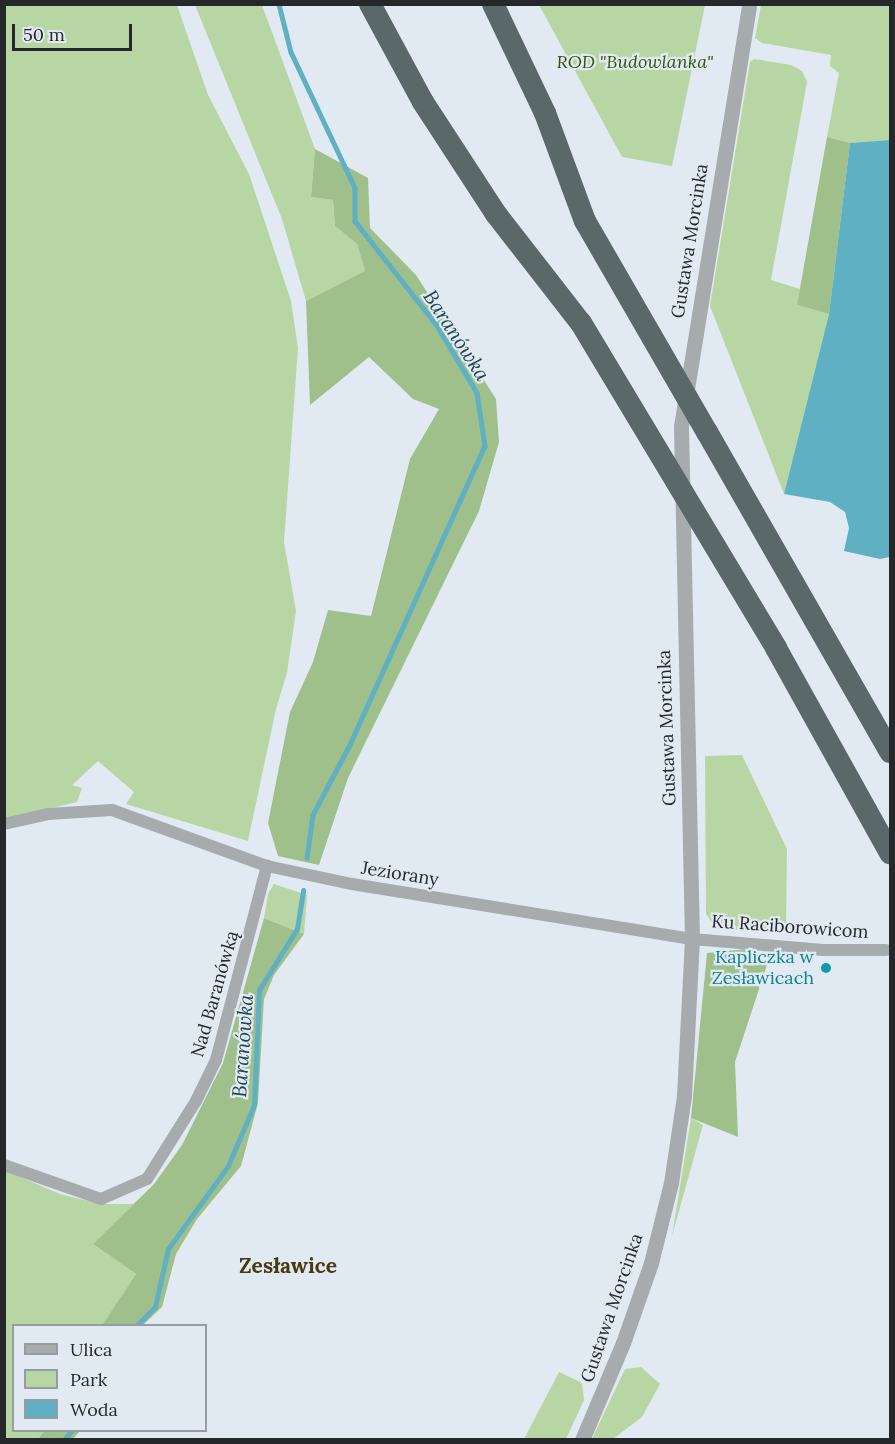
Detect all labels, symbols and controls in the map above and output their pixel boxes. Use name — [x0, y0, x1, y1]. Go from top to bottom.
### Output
scale bar — [15, 12, 135, 50]
text: 50 m — [23, 23, 65, 46]
park label: ROD "Budowlanka" — [557, 51, 713, 73]
street label: Gustawa Morcinka — [667, 162, 713, 320]
water label: Baranówka — [419, 285, 495, 385]
street label: Gustawa Morcinka — [653, 650, 681, 806]
street label: Jeziorany — [360, 857, 440, 891]
street label: Ku Raciborowicom — [711, 911, 869, 943]
street label: Nad Baranówką — [187, 928, 243, 1060]
place label: Kapliczka w Zesławicach — [712, 947, 814, 990]
marker: Kapliczka w Zesławicach — [819, 961, 833, 975]
water label: Baranówka — [226, 994, 258, 1098]
street label: Gustawa Morcinka — [576, 1231, 648, 1385]
district label: Zesławice — [239, 1253, 337, 1279]
legend — [12, 1324, 207, 1432]
text: Ulica — [70, 1338, 112, 1361]
text: Park — [70, 1368, 107, 1391]
text: Woda — [70, 1398, 118, 1421]

